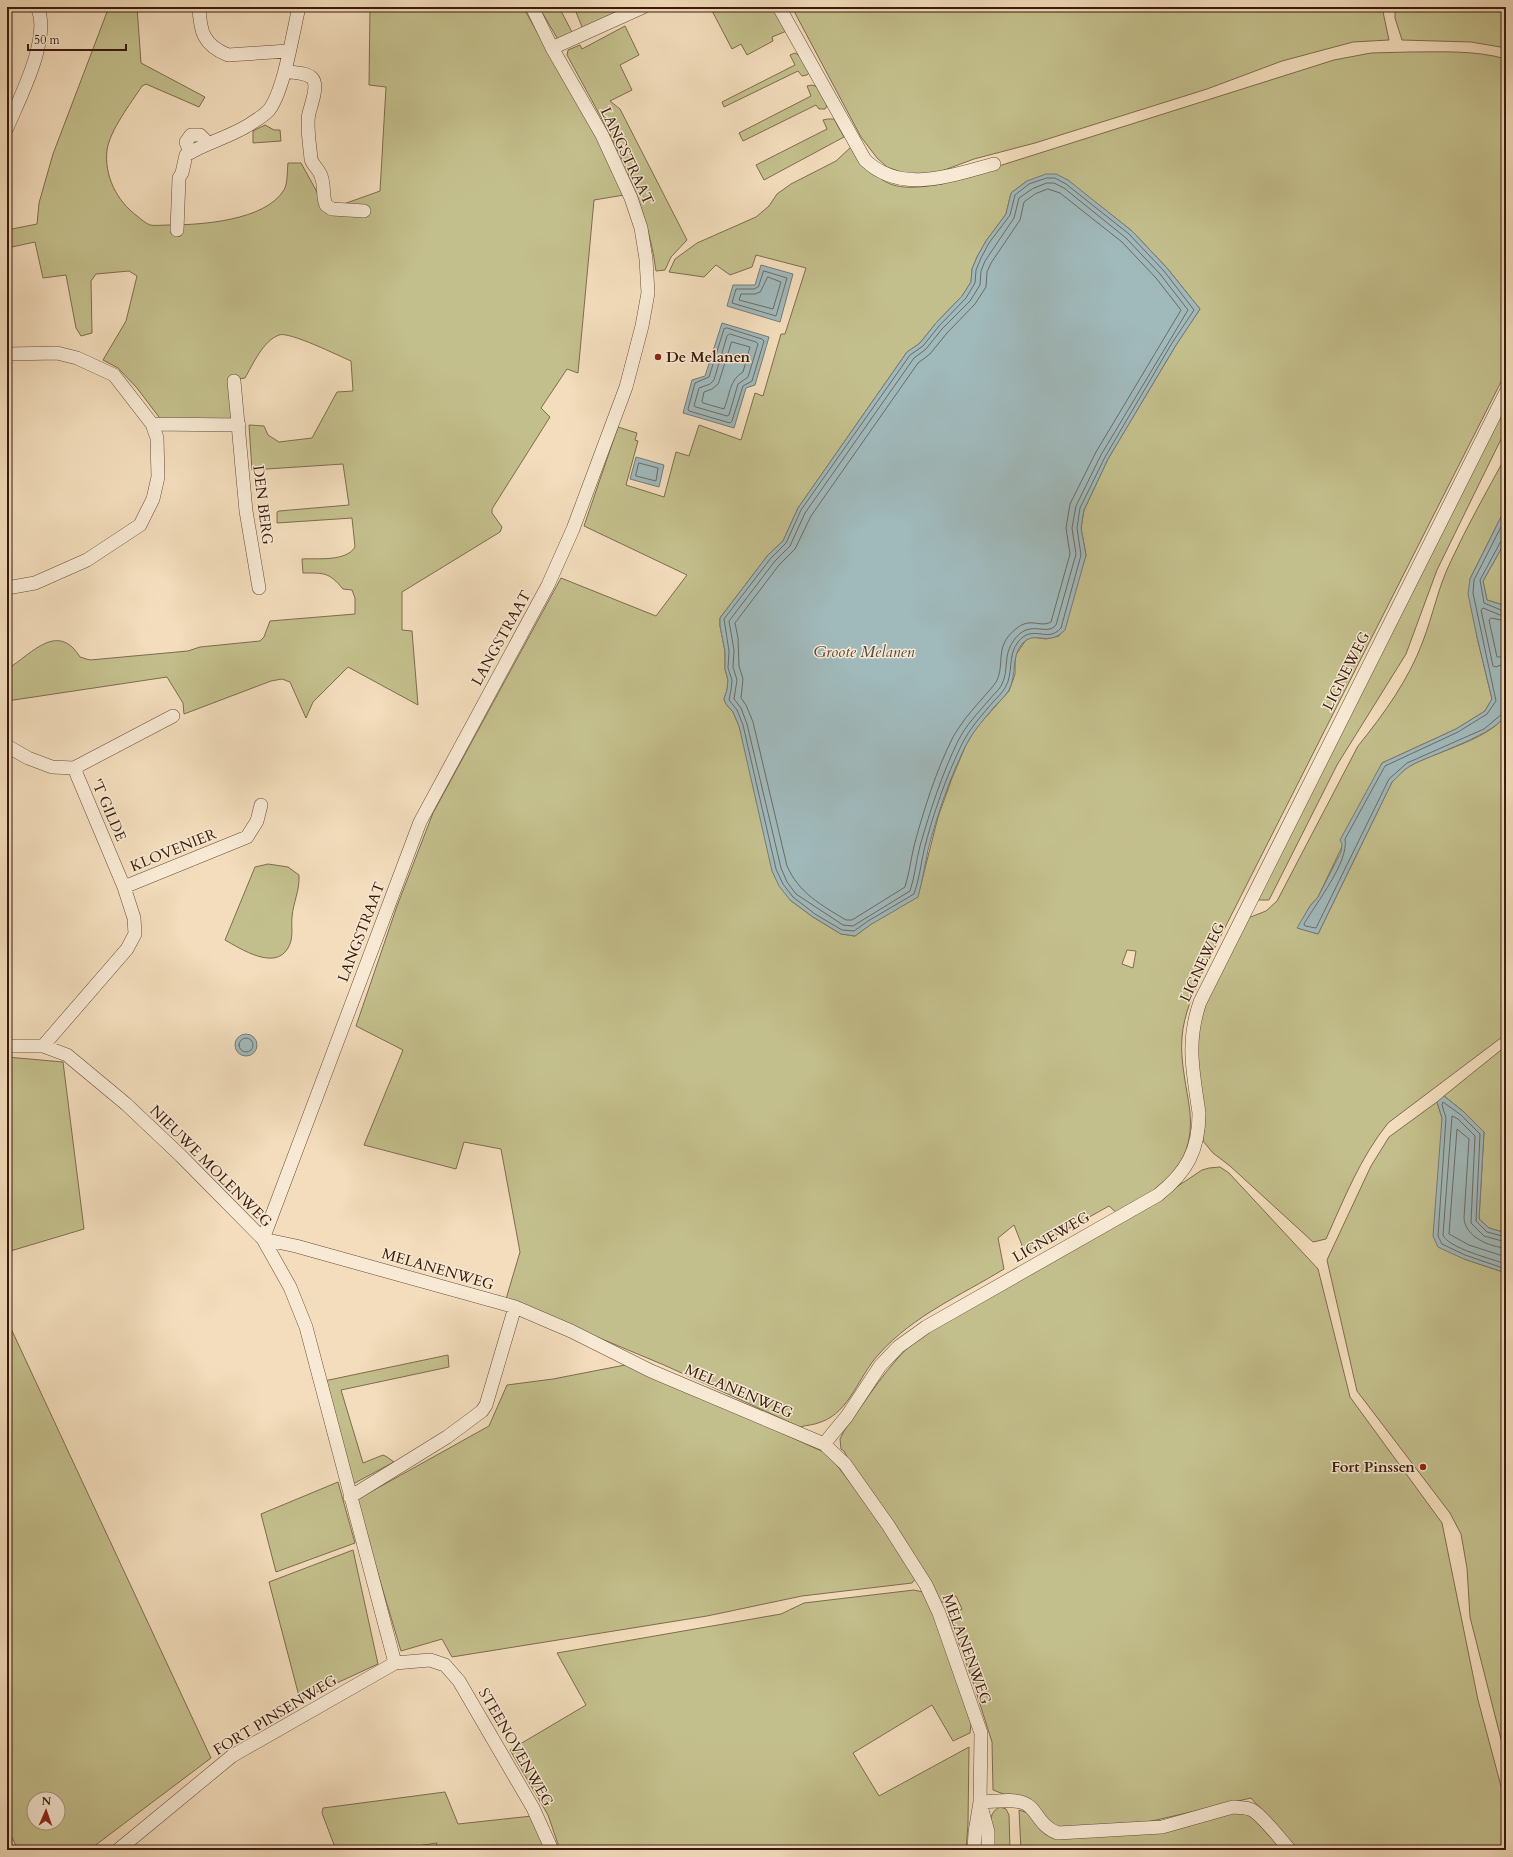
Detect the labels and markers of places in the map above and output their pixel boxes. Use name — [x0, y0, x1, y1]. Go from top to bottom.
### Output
place label: De Melanen — [666, 347, 750, 367]
marker: De Melanen — [653, 352, 663, 362]
place label: Fort Pinssen — [1331, 1457, 1415, 1477]
marker: Fort Pinssen — [1418, 1462, 1428, 1472]

